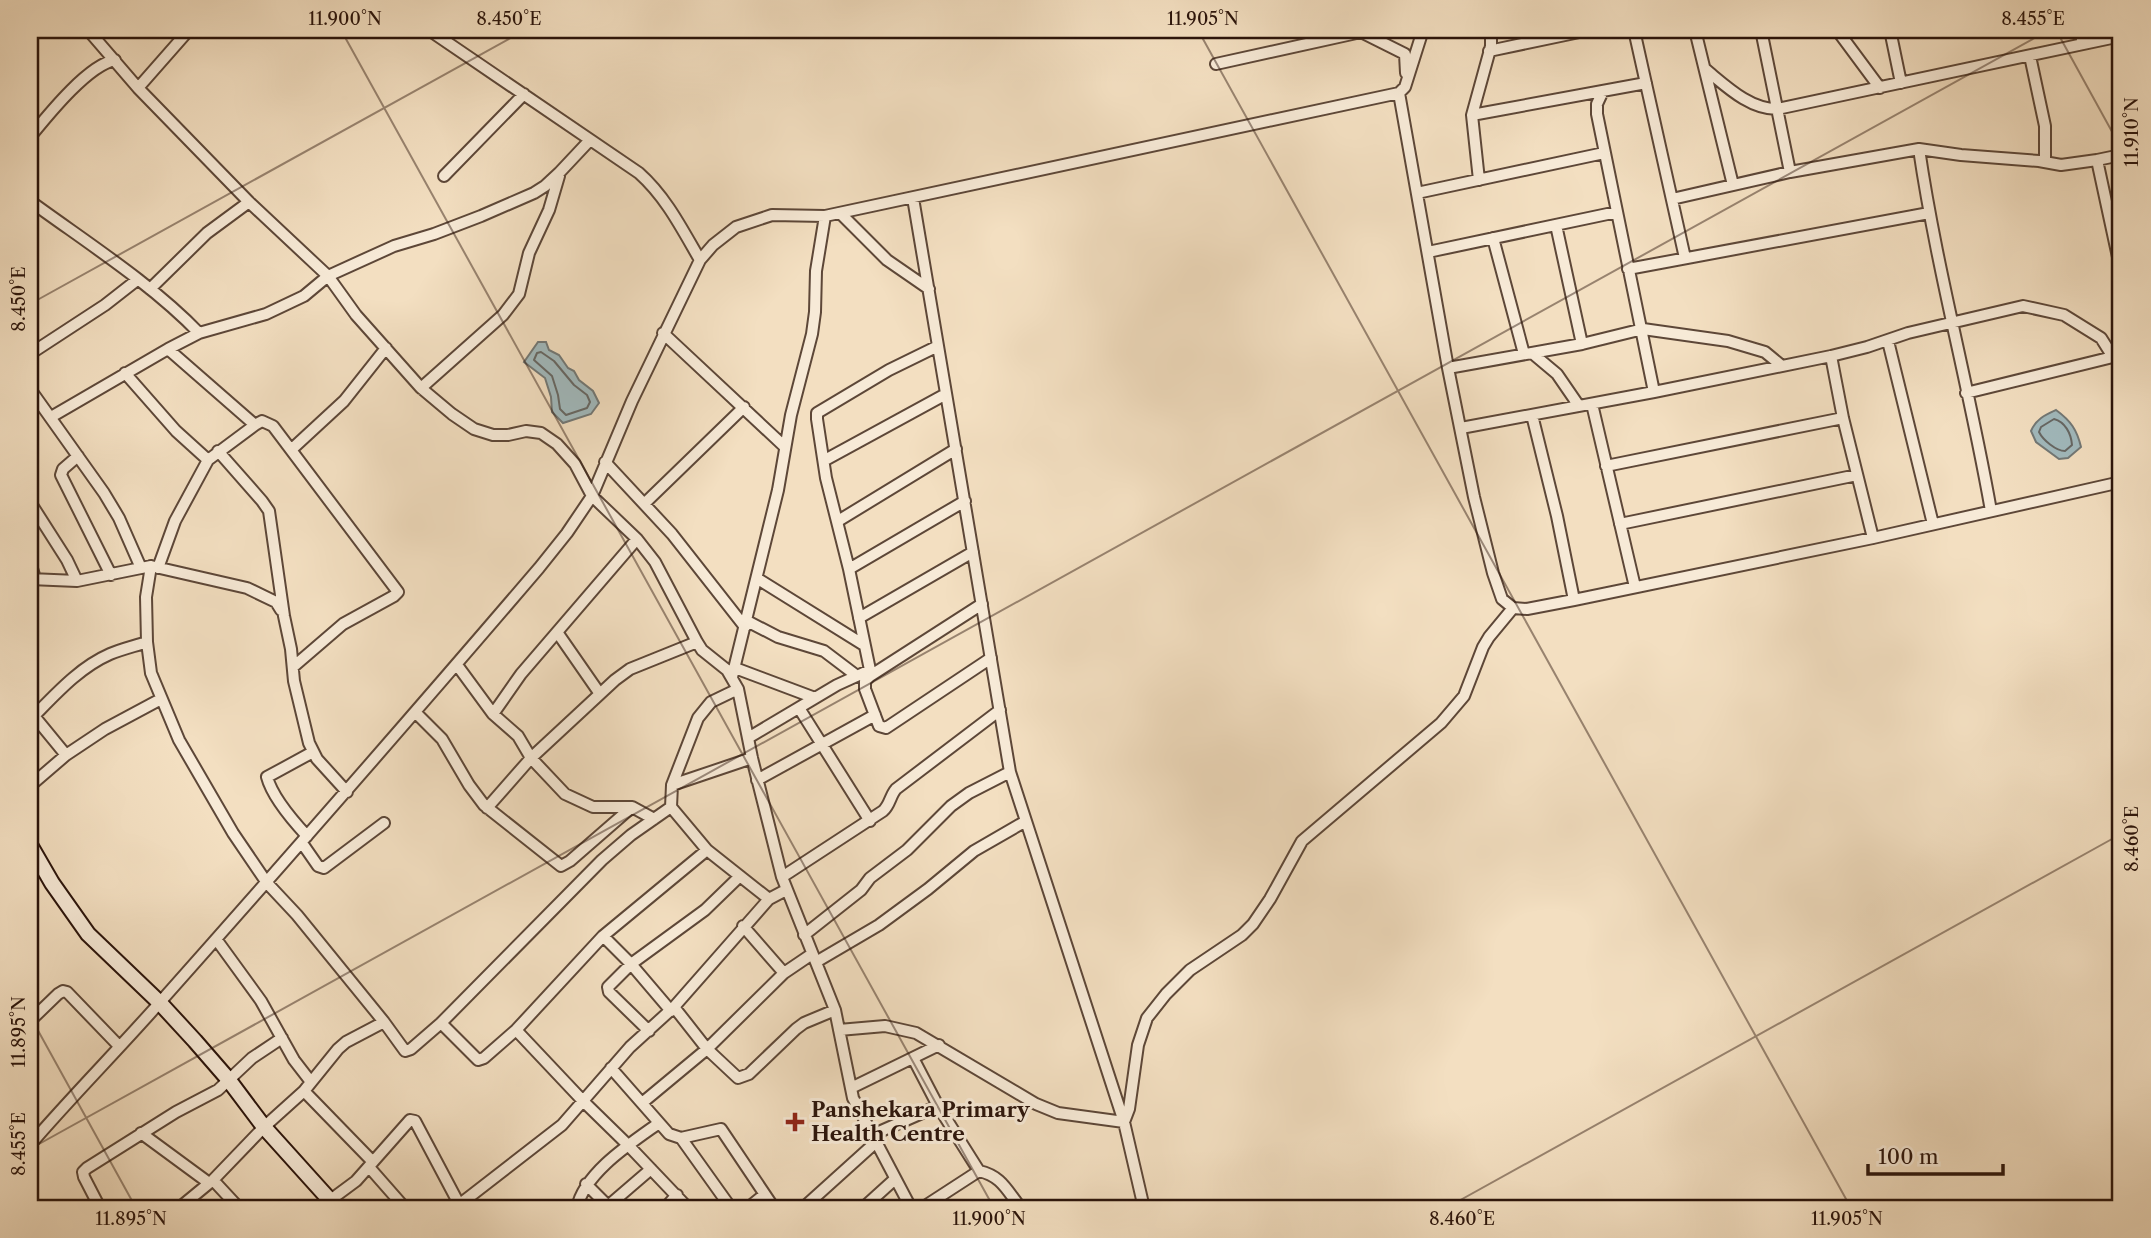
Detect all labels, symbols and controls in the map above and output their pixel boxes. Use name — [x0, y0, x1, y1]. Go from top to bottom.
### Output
text: 11.900°N — [308, 8, 382, 30]
text: 8.450°E — [476, 8, 542, 30]
text: 11.905°N — [1167, 8, 1239, 30]
text: 8.455°E — [2001, 8, 2065, 30]
text: 11.910°N — [2121, 97, 2143, 167]
text: 8.450°E — [8, 266, 30, 332]
text: 8.460°E — [2121, 806, 2143, 872]
text: 11.895°N — [8, 996, 30, 1068]
place label: Panshekara Primary Health Centre — [811, 1097, 1031, 1146]
text: 8.455°E — [8, 1112, 30, 1176]
marker: Panshekara Primary Health Centre — [785, 1112, 805, 1132]
scale bar — [1868, 1133, 2002, 1177]
text: 100 m — [1878, 1144, 1939, 1169]
text: 11.895°N — [95, 1208, 167, 1230]
text: 11.900°N — [952, 1208, 1026, 1230]
text: 8.460°E — [1429, 1208, 1495, 1230]
text: 11.905°N — [1811, 1208, 1883, 1230]

